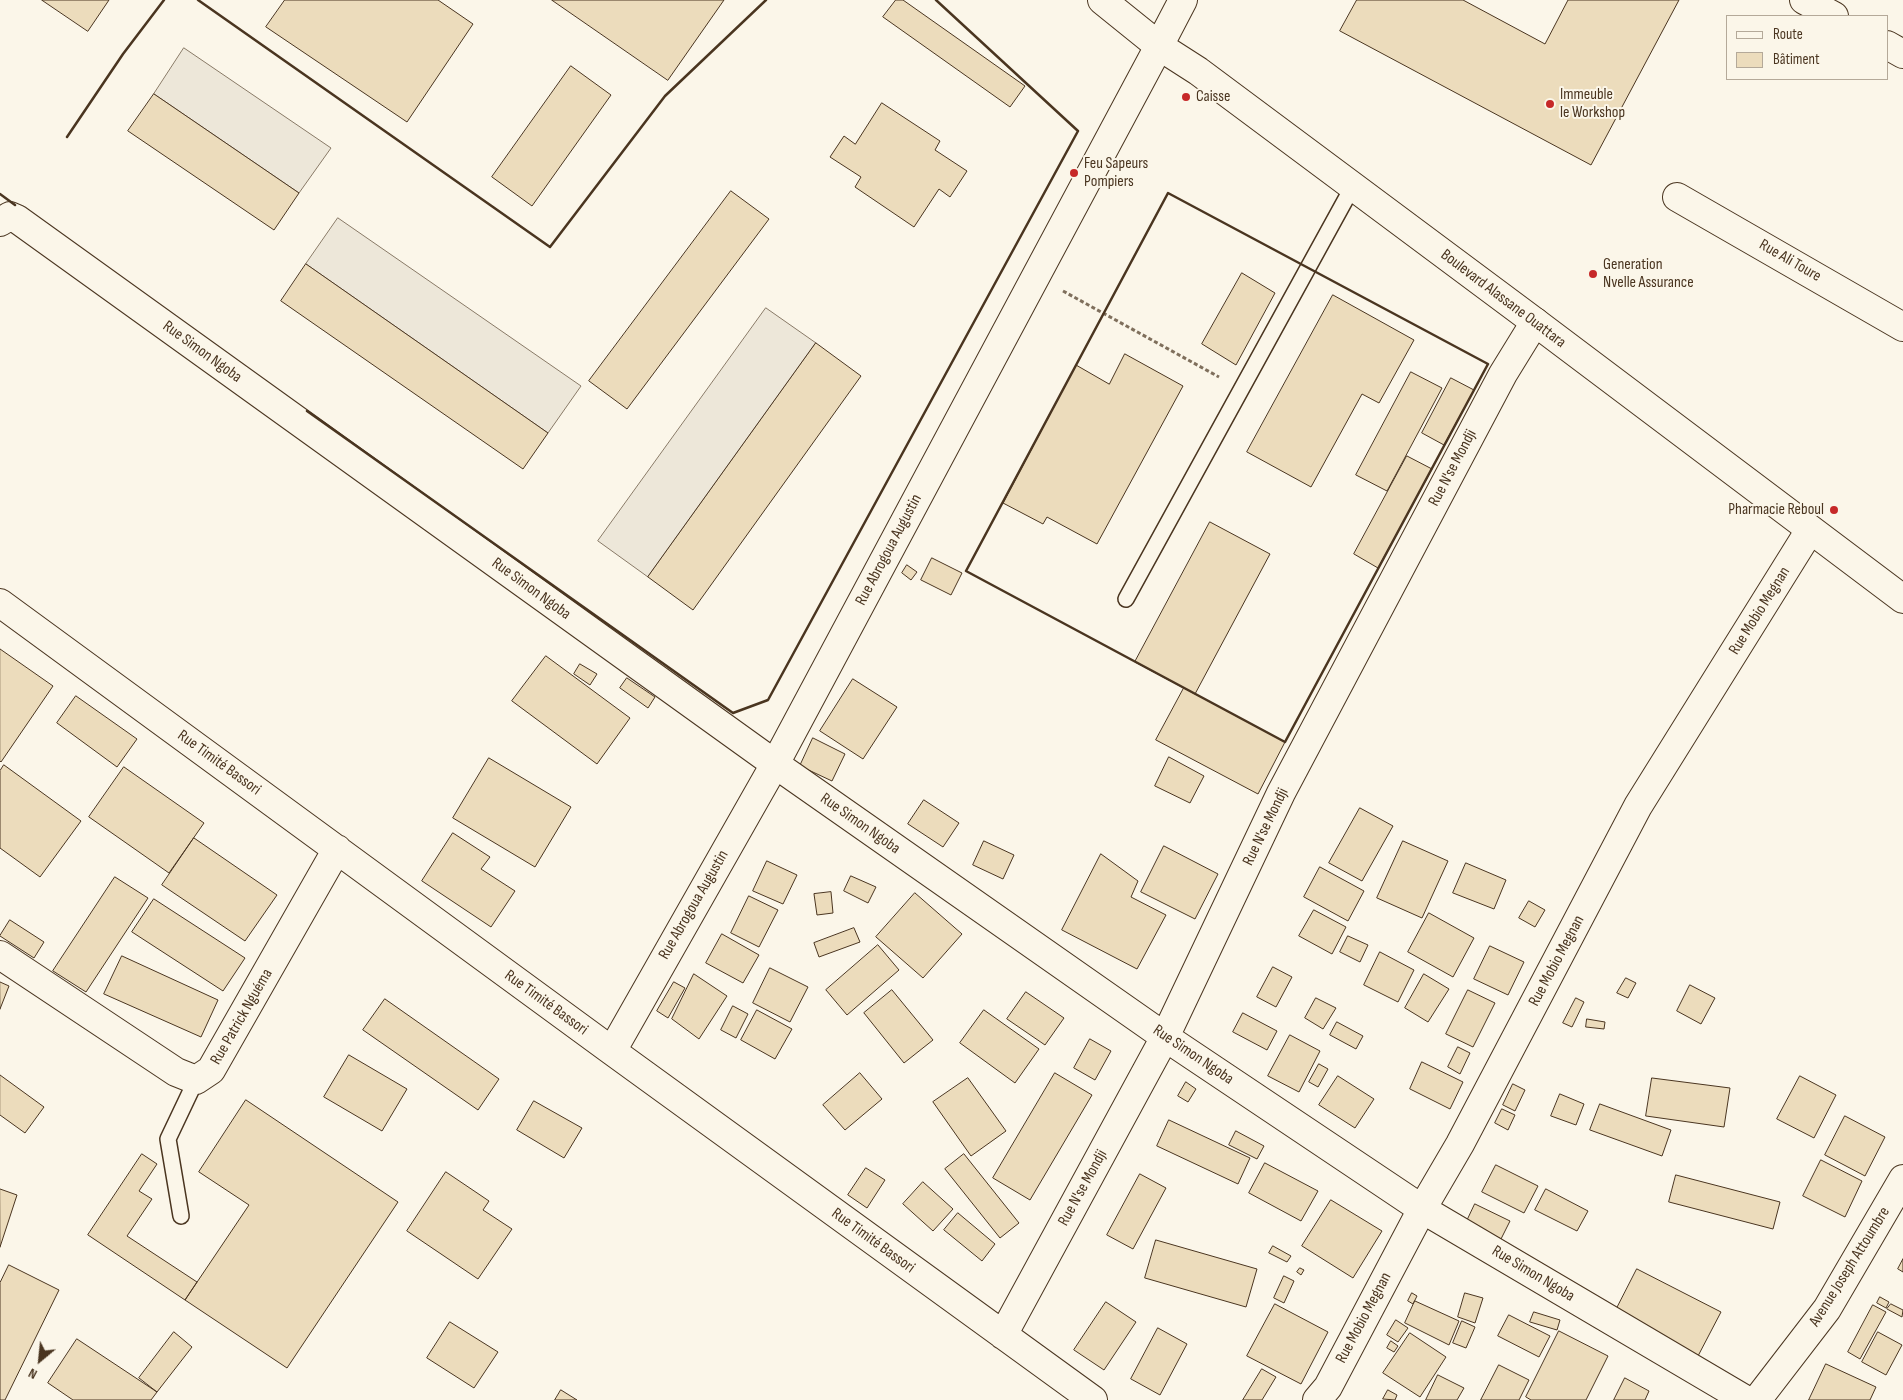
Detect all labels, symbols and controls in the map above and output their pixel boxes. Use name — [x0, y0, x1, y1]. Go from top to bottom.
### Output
legend — [1726, 15, 1888, 80]
text: Route — [1773, 25, 1803, 44]
text: Bâtiment — [1773, 50, 1820, 69]
place label: Immeuble le Workshop — [1560, 85, 1625, 123]
place label: Caisse — [1196, 87, 1230, 107]
marker: Caisse — [1180, 91, 1192, 103]
marker: Immeuble le Workshop — [1544, 98, 1556, 110]
place label: Feu Sapeurs Pompiers — [1084, 154, 1148, 192]
marker: Feu Sapeurs Pompiers — [1068, 167, 1080, 179]
street label: Rue Ali Toure — [1756, 236, 1824, 286]
street label: Boulevard Alassane Ouattara — [1437, 246, 1569, 352]
place label: Generation Nvelle Assurance — [1603, 255, 1694, 293]
marker: Generation Nvelle Assurance — [1587, 268, 1599, 280]
street label: Rue Simon Ngoba — [159, 317, 245, 387]
street label: Rue N'se Mondji — [1425, 426, 1481, 510]
street label: Rue Abrogoua Augustin — [852, 491, 926, 609]
place label: Pharmacie Reboul — [1728, 500, 1824, 520]
marker: Pharmacie Reboul — [1828, 504, 1840, 516]
street label: Rue Simon Ngoba — [488, 554, 574, 624]
street label: Rue Mobio Megnan — [1725, 563, 1795, 659]
street label: Rue Timité Bassori — [174, 726, 264, 800]
street label: Rue N'se Mondji — [1239, 785, 1293, 869]
street label: Rue Simon Ngoba — [816, 789, 904, 859]
street label: Rue Abrogoua Augustin — [655, 847, 733, 963]
street label: Rue Mobio Megnan — [1525, 912, 1589, 1010]
street label: Rue Patrick Nguéma — [207, 966, 277, 1068]
street label: Rue Timité Bassori — [501, 966, 591, 1040]
street label: Rue Simon Ngoba — [1149, 1021, 1237, 1089]
street label: Rue N'se Mondji — [1054, 1147, 1112, 1229]
street label: Rue Timité Bassori — [828, 1204, 918, 1278]
street label: Avenue Joseph Attoumbre — [1805, 1204, 1895, 1330]
street label: Rue Simon Ngoba — [1488, 1242, 1578, 1306]
street label: Rue Mobio Megnan — [1332, 1269, 1396, 1367]
north arrow — [15, 1335, 65, 1385]
text: N — [25, 1364, 40, 1383]

